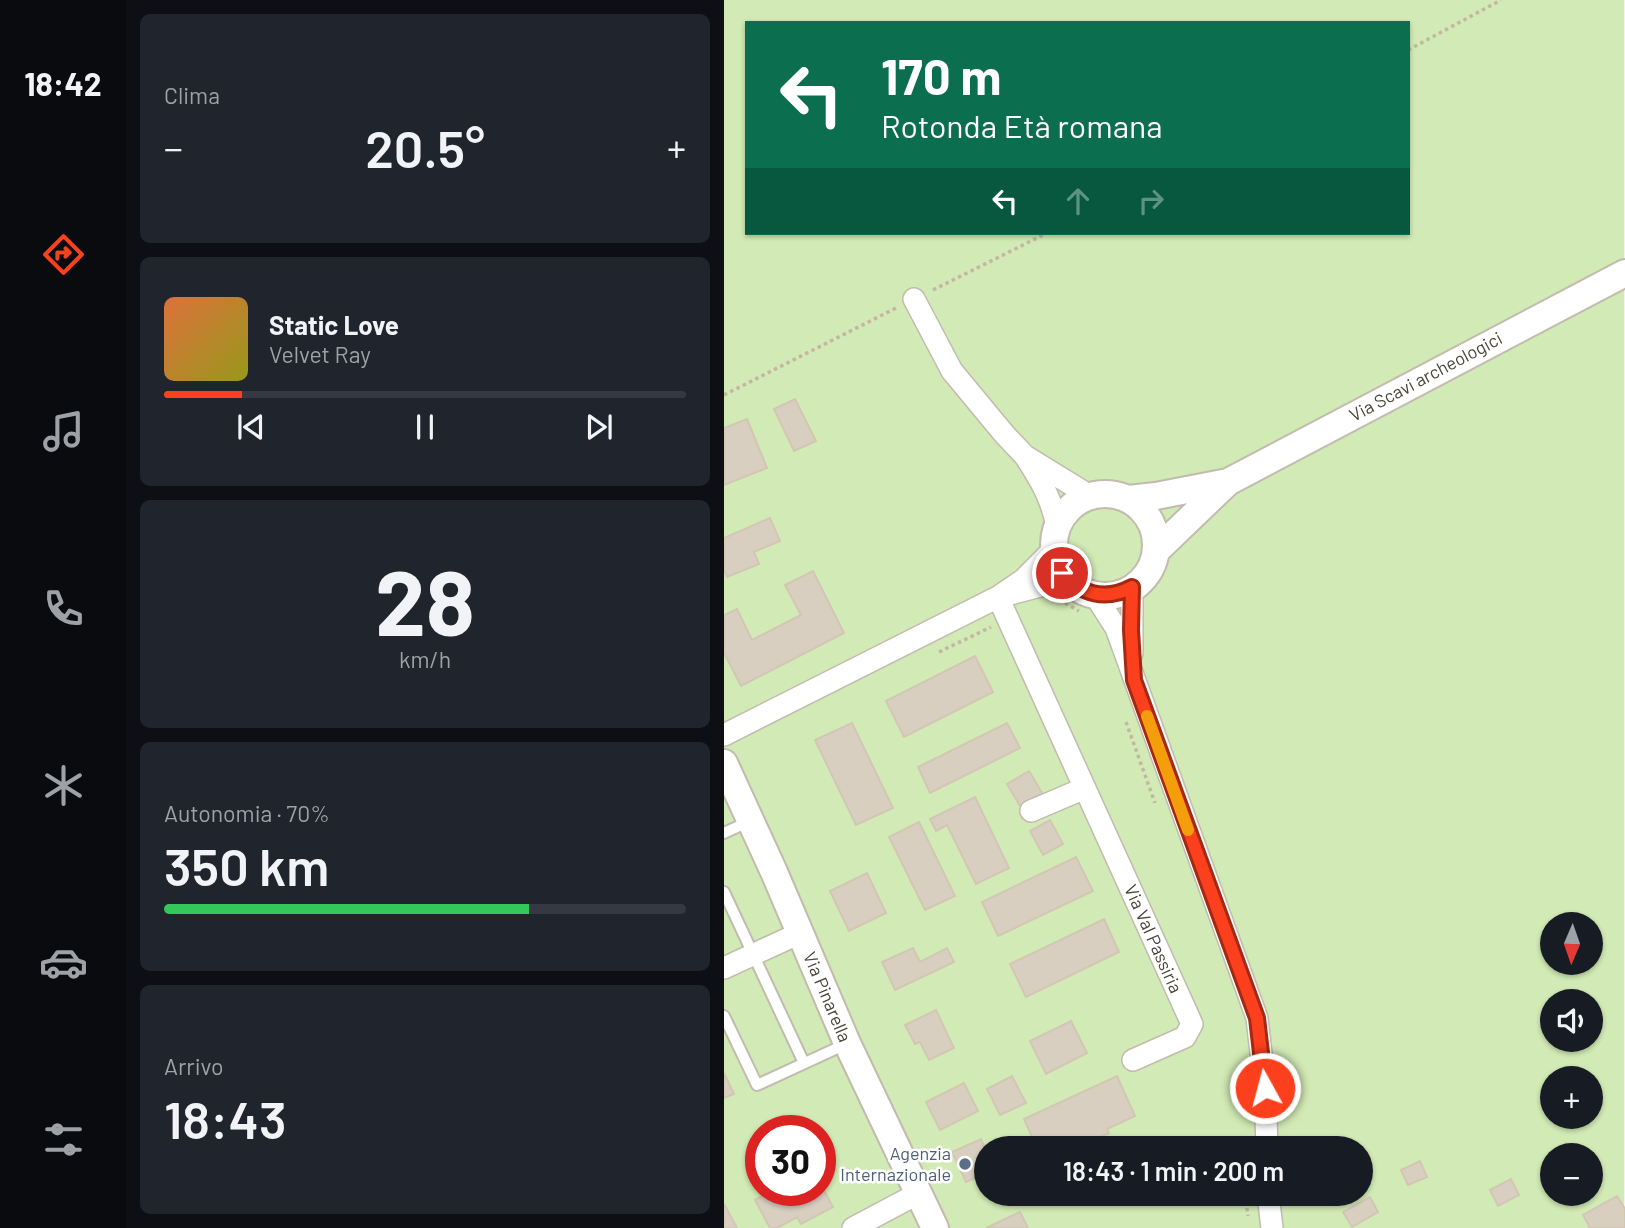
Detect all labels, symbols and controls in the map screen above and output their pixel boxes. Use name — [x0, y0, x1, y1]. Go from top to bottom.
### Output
text: 170 m — [881, 46, 1001, 105]
icon: left — [766, 49, 857, 140]
text: 18:42 — [24, 64, 102, 102]
text: Clima — [164, 81, 220, 109]
text: Rotonda Età romana — [881, 106, 1163, 144]
text: 20.5° — [365, 116, 485, 178]
text: − — [164, 124, 183, 170]
text: + — [667, 124, 686, 170]
icon: left — [986, 182, 1024, 220]
icon: ahead — [1059, 182, 1097, 220]
icon: right — [1132, 182, 1170, 220]
icon: directions — [39, 230, 88, 279]
text: Static Love — [269, 309, 399, 340]
street label: Via Scavi archeologici — [1345, 327, 1506, 426]
text: Velvet Ray — [269, 340, 371, 368]
icon: music — [39, 407, 88, 456]
icon: previous — [232, 408, 270, 446]
icon: pause — [406, 408, 444, 446]
icon: next — [580, 408, 618, 446]
pin — [1032, 543, 1092, 603]
text: 28 — [375, 545, 475, 654]
icon: arrive — [1043, 554, 1081, 592]
icon: phone — [39, 584, 88, 633]
text: km/h — [399, 645, 451, 673]
icon: climate — [39, 761, 88, 810]
text: Autonomia · 70% — [164, 799, 330, 827]
text: 350 km — [164, 834, 329, 896]
street label: Via Val Passiria — [1120, 881, 1188, 996]
north arrow — [1540, 912, 1602, 975]
map controls — [1540, 912, 1603, 1206]
icon: car — [39, 938, 88, 987]
street label: Via Pinarella — [799, 948, 857, 1045]
button: sound — [1540, 989, 1603, 1052]
position arrow — [1228, 1051, 1302, 1125]
text: Arrivo — [164, 1052, 224, 1080]
button: + — [1540, 1066, 1603, 1129]
text: 18:43 — [164, 1087, 287, 1149]
icon: filters — [39, 1115, 88, 1164]
speed limit sign: 30 — [745, 1115, 836, 1206]
place label: Agenzia Internazionale — [840, 1142, 951, 1185]
button: − — [1540, 1143, 1603, 1206]
text: 18:43 · 1 min · 200 m — [1063, 1155, 1284, 1186]
marker: Agenzia Internazionale — [957, 1156, 973, 1172]

